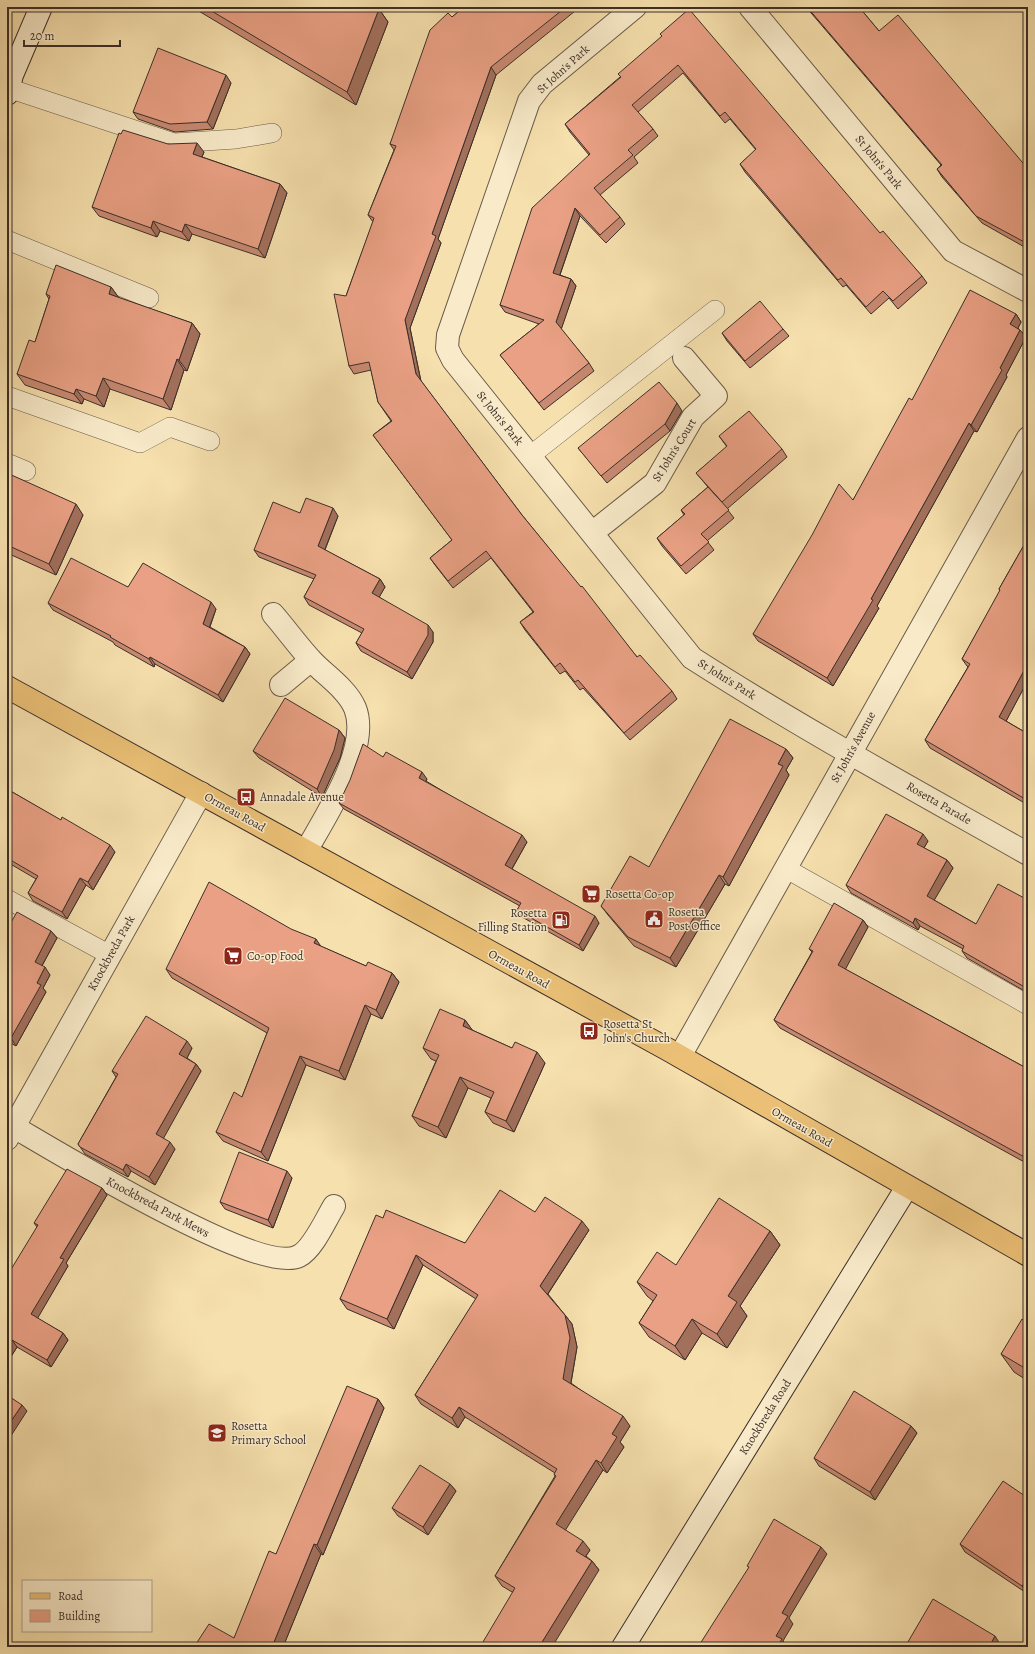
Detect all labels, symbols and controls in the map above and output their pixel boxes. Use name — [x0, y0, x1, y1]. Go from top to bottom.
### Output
scale bar — [24, 22, 120, 48]
text: 20 m — [30, 28, 54, 44]
street label: St John's Park — [533, 41, 593, 97]
street label: St John's Park — [852, 132, 906, 192]
street label: St John's Park — [473, 387, 527, 449]
street label: St John's Court — [648, 415, 700, 485]
street label: St John's Park — [695, 655, 759, 703]
street label: St John's Avenue — [827, 708, 879, 786]
street label: Rosetta Parade — [903, 778, 975, 828]
bus stop icon: Annadale Avenue — [235, 786, 257, 808]
street label: Ormeau Road — [202, 789, 269, 836]
place label: Annadale Avenue — [259, 789, 344, 805]
supermarket icon: Rosetta Co-op — [580, 883, 602, 905]
place label: Rosetta Co-op — [605, 886, 674, 902]
place label: Rosetta Post Office — [668, 904, 720, 934]
place label: Rosetta Filling Station — [478, 905, 547, 935]
public building icon: Rosetta Post Office — [643, 908, 665, 930]
fuel station icon: Rosetta Filling Station — [550, 909, 572, 931]
street label: Knockbreda Park — [84, 912, 138, 994]
supermarket icon: Co-op Food — [222, 945, 244, 967]
street label: Ormeau Road — [486, 946, 553, 993]
place label: Co-op Food — [247, 948, 304, 964]
place label: Rosetta St John's Church — [603, 1016, 671, 1046]
bus stop icon: Rosetta St John's Church — [578, 1020, 600, 1042]
street label: Ormeau Road — [769, 1103, 836, 1151]
street label: Knockbreda Park Mews — [103, 1173, 213, 1241]
street label: Knockbreda Road — [735, 1376, 795, 1458]
place label: Rosetta Primary School — [231, 1418, 306, 1448]
school or university icon: Rosetta Primary School — [206, 1422, 228, 1444]
legend — [22, 1580, 152, 1632]
text: Road — [58, 1588, 84, 1604]
text: Building — [58, 1608, 100, 1624]

